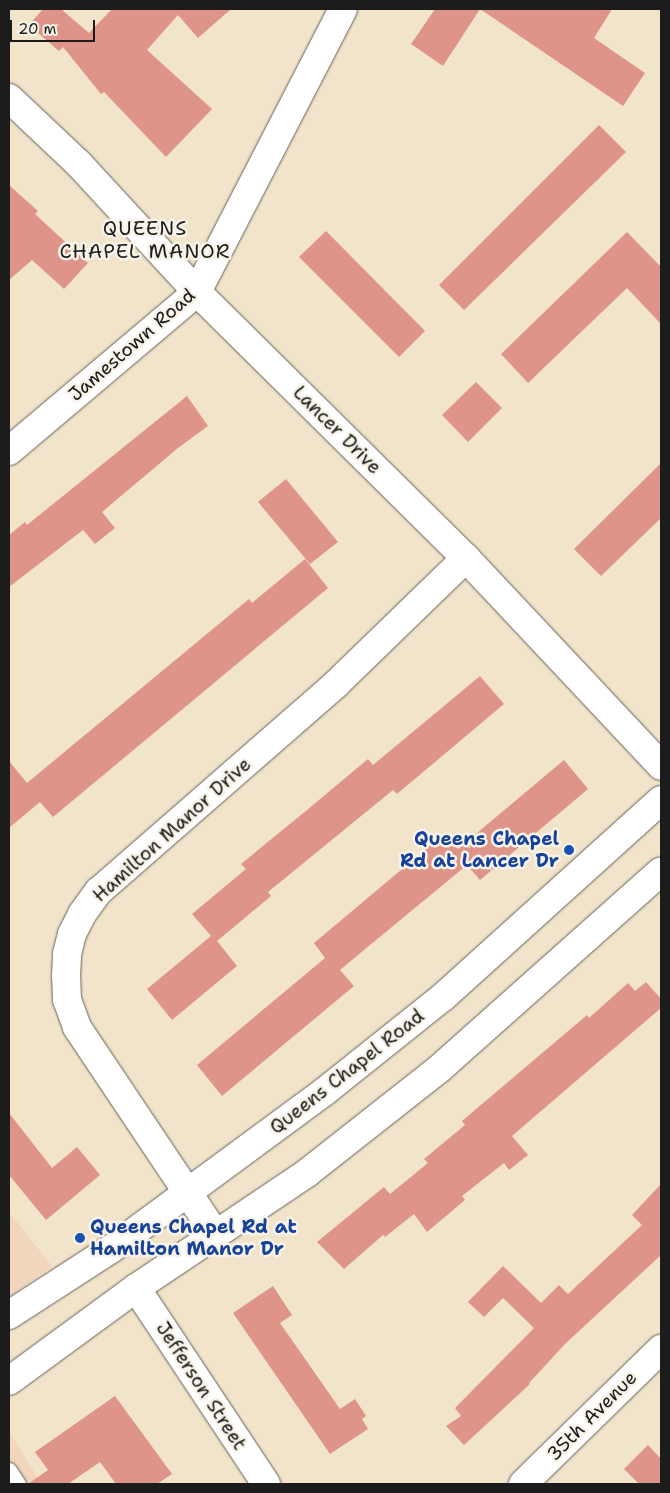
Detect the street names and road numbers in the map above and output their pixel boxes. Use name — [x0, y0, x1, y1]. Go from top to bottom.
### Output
street label: Jamestown Road — [64, 284, 200, 406]
street label: Lancer Drive — [288, 381, 386, 479]
street label: Hamilton Manor Drive — [88, 753, 256, 907]
street label: Queens Chapel Road — [265, 1005, 429, 1139]
street label: Jefferson Street — [151, 1318, 251, 1454]
street label: 35th Avenue — [542, 1366, 642, 1466]

